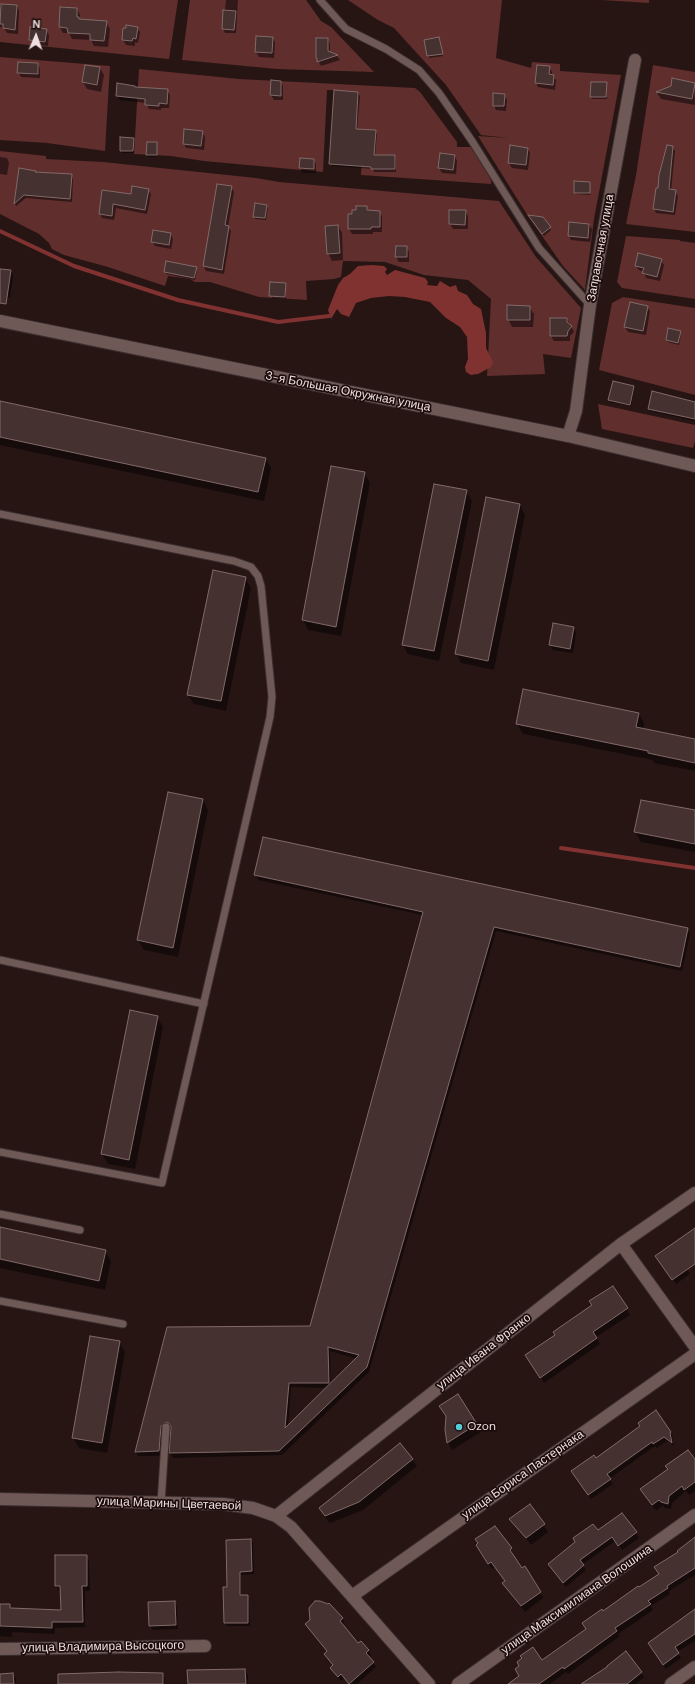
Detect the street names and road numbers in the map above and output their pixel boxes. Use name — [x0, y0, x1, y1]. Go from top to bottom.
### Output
street label: Заправочная улица — [584, 193, 618, 303]
street label: 3-я Большая Окружная улица — [264, 369, 432, 415]
street label: улица Ивана Франко — [434, 1311, 534, 1393]
street label: улица Бориса Пастернака — [459, 1427, 587, 1523]
street label: улица Марины Цветаевой — [97, 1494, 241, 1514]
street label: улица Максимилиана Волошина — [499, 1542, 655, 1658]
street label: улица Владимира Высоцкого — [22, 1638, 184, 1656]

